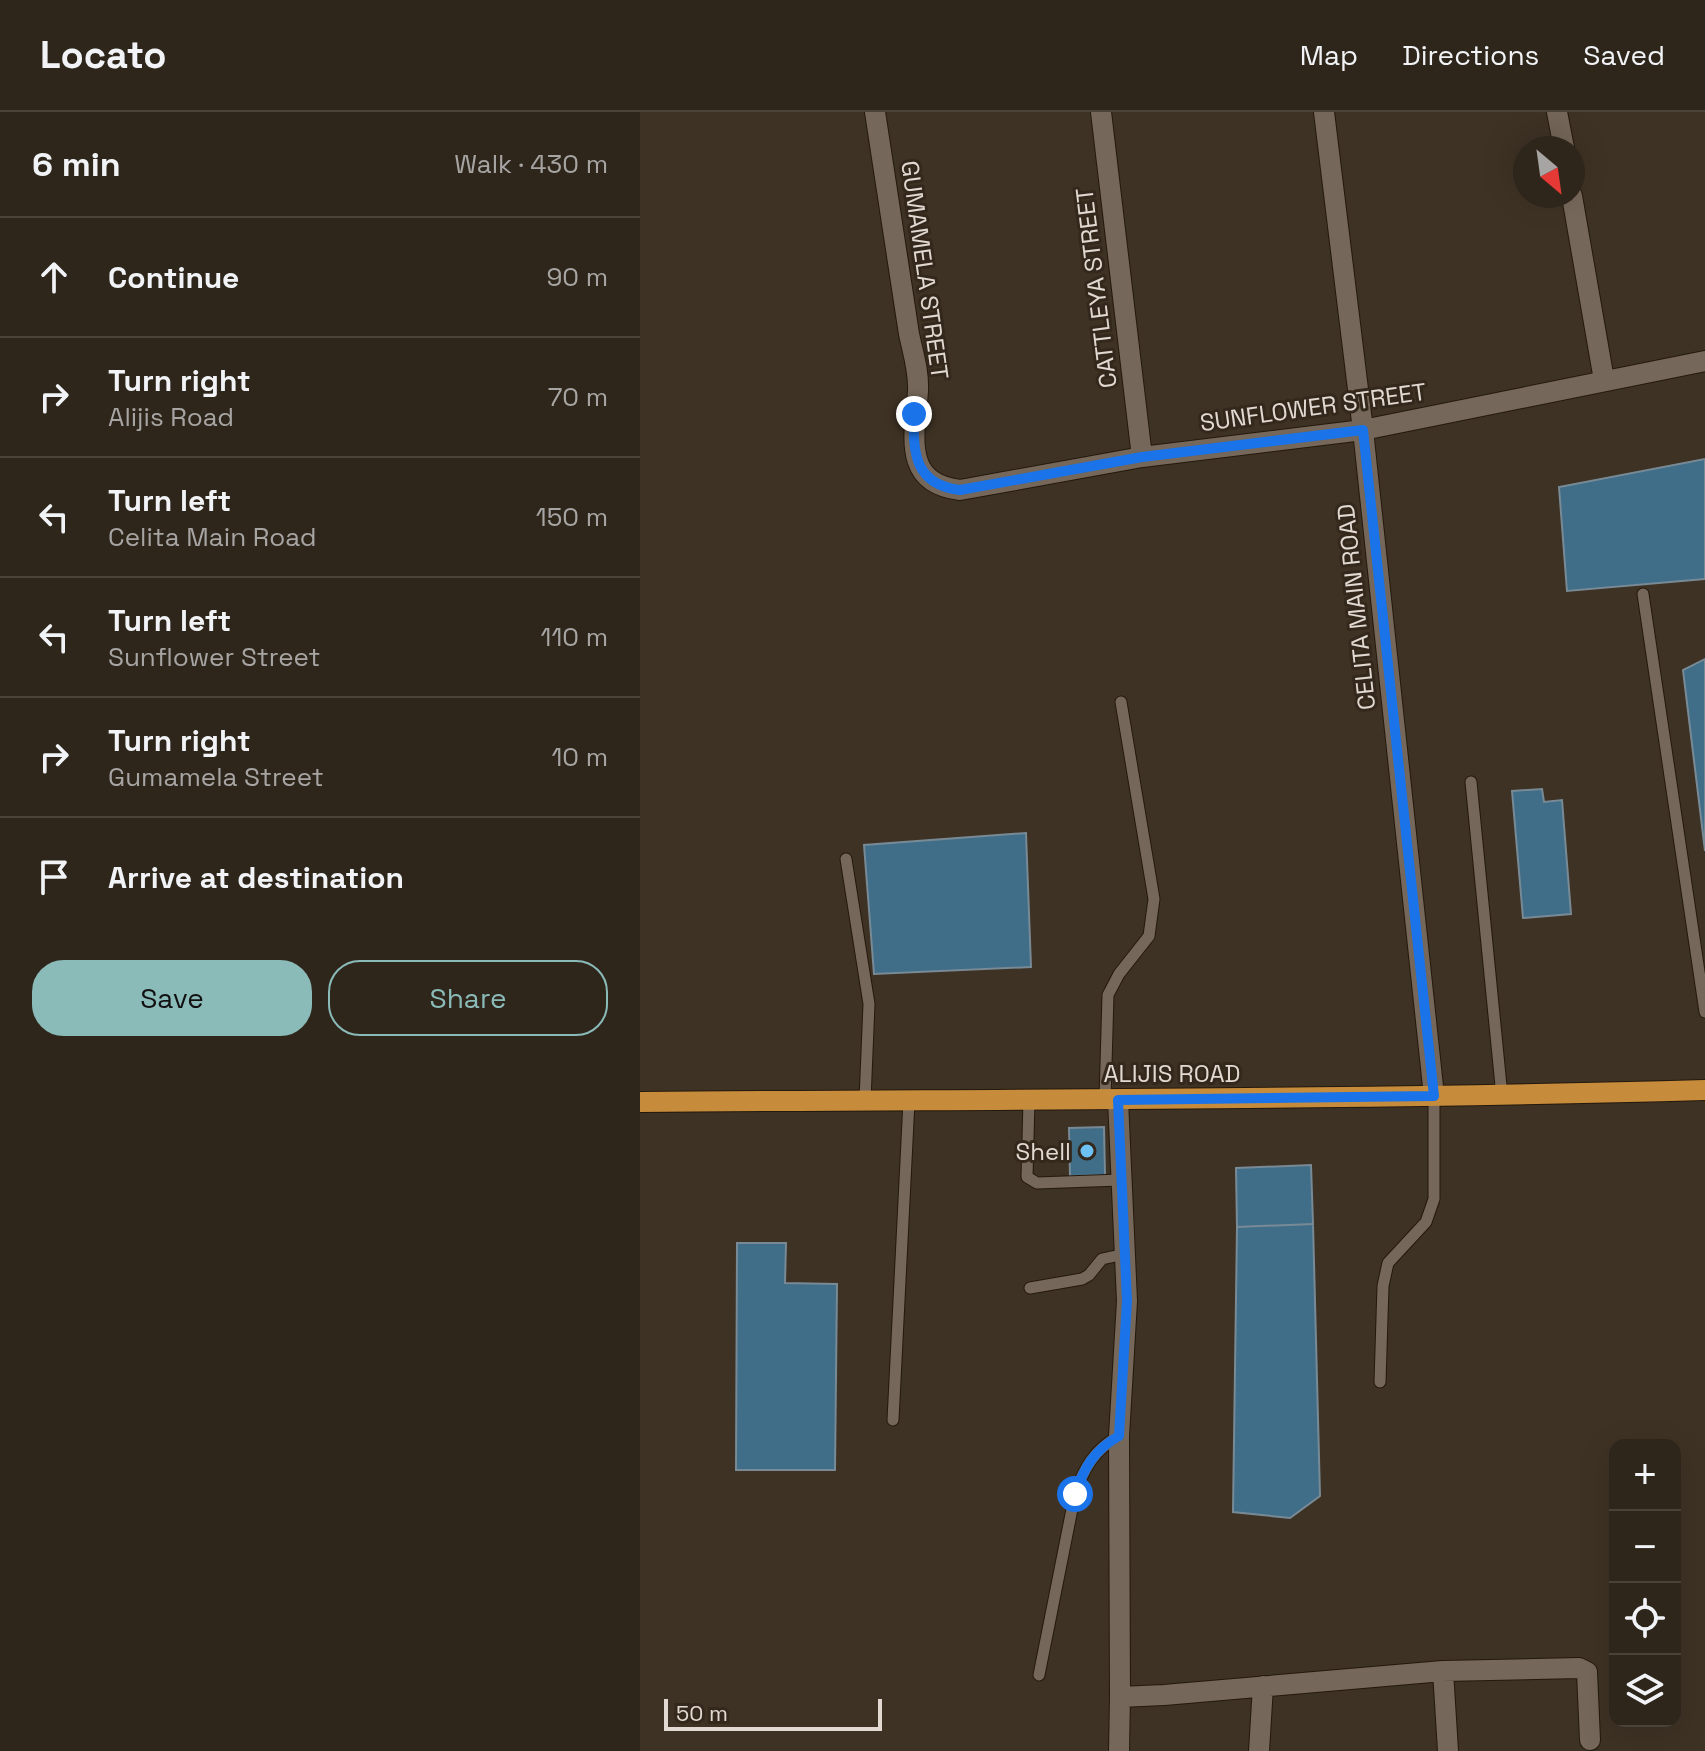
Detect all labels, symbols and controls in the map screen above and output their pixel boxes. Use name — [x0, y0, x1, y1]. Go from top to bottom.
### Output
text: Locato — [40, 31, 167, 79]
text: Map — [1300, 37, 1358, 73]
text: Directions — [1402, 37, 1539, 73]
text: Saved — [1583, 37, 1665, 73]
north arrow — [1513, 136, 1585, 208]
text: 6 min — [32, 143, 121, 186]
text: Walk · 430 m — [454, 147, 608, 181]
street label: GUMAMELA STREET — [894, 159, 956, 381]
street label: CATTLEYA STREET — [1068, 186, 1124, 390]
icon: ahead — [32, 255, 76, 299]
text: Continue — [108, 258, 239, 297]
text: 90 m — [546, 260, 608, 294]
text: Turn right — [108, 361, 251, 400]
icon: right — [32, 375, 76, 419]
street label: SUNFLOWER STREET — [1198, 376, 1428, 438]
text: 70 m — [548, 380, 608, 414]
route end — [896, 396, 932, 432]
text: Alijis Road — [108, 400, 234, 434]
text: Turn left — [108, 481, 231, 520]
icon: left — [32, 495, 76, 539]
text: 150 m — [536, 500, 608, 534]
street label: CELITA MAIN ROAD — [1330, 502, 1382, 712]
text: Celita Main Road — [108, 520, 317, 554]
text: Turn left — [108, 601, 231, 640]
icon: left — [32, 615, 76, 659]
text: 110 m — [541, 620, 608, 654]
text: Sunflower Street — [108, 640, 320, 674]
text: Turn right — [108, 721, 251, 760]
icon: right — [32, 735, 76, 779]
text: 10 m — [551, 740, 608, 774]
text: Gumamela Street — [108, 760, 324, 794]
icon: arrive — [32, 855, 76, 899]
text: Arrive at destination — [108, 858, 404, 897]
button: Save — [32, 960, 312, 1036]
button: Share — [328, 960, 608, 1036]
street label: ALIJIS ROAD — [1103, 1058, 1241, 1089]
place label: Shell — [1016, 1136, 1071, 1167]
marker: Shell — [1078, 1142, 1096, 1160]
map controls — [1609, 1439, 1681, 1727]
button: + — [1609, 1439, 1681, 1511]
route start — [1057, 1476, 1093, 1512]
button: − — [1609, 1511, 1681, 1583]
button: locate — [1609, 1583, 1681, 1655]
button: layers — [1609, 1655, 1681, 1727]
scale bar — [664, 1695, 882, 1731]
text: 50 m — [676, 1699, 728, 1727]

